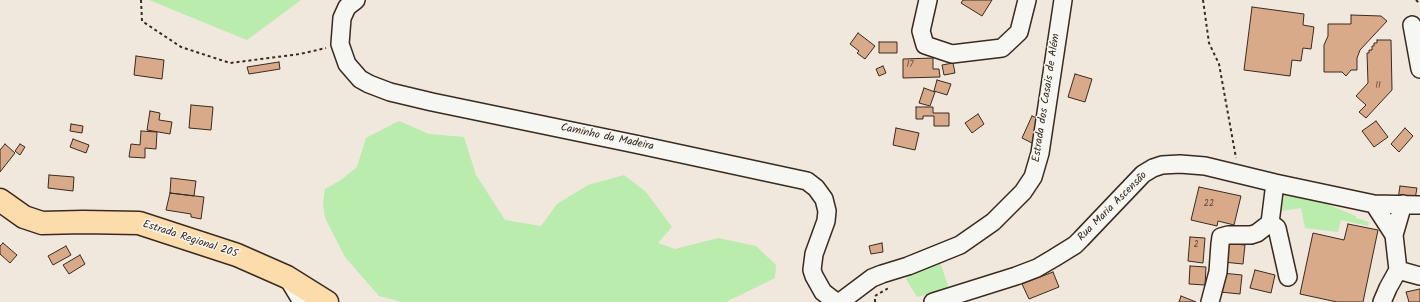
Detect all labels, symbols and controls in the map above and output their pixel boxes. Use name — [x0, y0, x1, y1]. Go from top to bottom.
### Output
street label: Estrada dos Casais de Além — [1030, 33, 1064, 163]
house number: 17 — [907, 60, 913, 70]
house number: 11 — [1375, 81, 1381, 91]
street label: Caminho da Madeira — [559, 122, 655, 154]
street label: Rua Maria Ascensão — [1075, 169, 1151, 245]
house number: 22 — [1204, 199, 1214, 209]
street label: Estrada Regional 205 — [141, 218, 239, 262]
house number: 2 — [1193, 240, 1199, 250]

